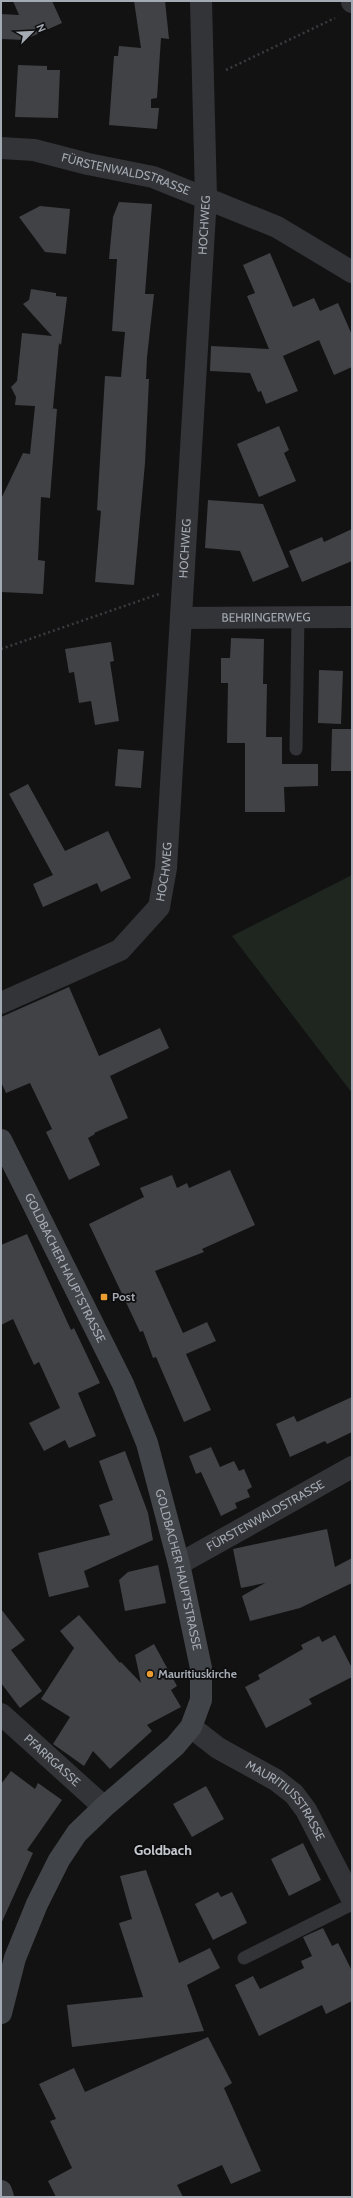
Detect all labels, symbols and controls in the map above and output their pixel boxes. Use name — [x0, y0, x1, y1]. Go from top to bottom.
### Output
north arrow — [12, 12, 52, 52]
text: N — [33, 22, 49, 34]
street label: FÜRSTENWALDSTRASSE — [60, 149, 193, 198]
street label: HOCHWEG — [195, 195, 213, 255]
street label: HOCHWEG — [175, 518, 194, 579]
street label: BEHRINGERWEG — [221, 609, 311, 625]
street label: HOCHWEG — [152, 842, 175, 902]
street label: GOLDBACHER HAUPTSTRASSE — [22, 1190, 109, 1345]
place label: Post — [112, 1289, 135, 1304]
marker: Post — [99, 1292, 109, 1302]
street label: FÜRSTENWALDSTRASSE — [204, 1476, 327, 1554]
street label: GOLDBACHER HAUPTSTRASSE — [152, 1487, 205, 1652]
place label: Mauritiuskirche — [158, 1666, 237, 1681]
marker: Mauritiuskirche — [145, 1669, 155, 1679]
street label: PFARRGASSE — [21, 1731, 84, 1789]
street label: MAURITIUSSTRASSE — [243, 1757, 329, 1843]
district label: Goldbach — [134, 1841, 192, 1859]

